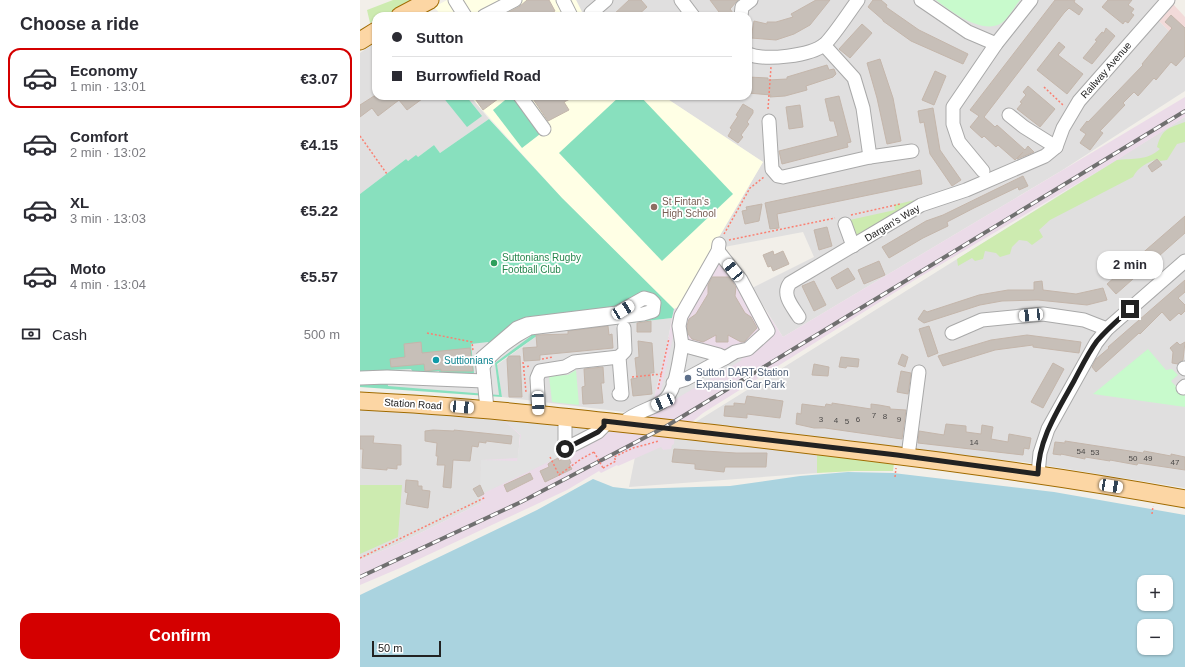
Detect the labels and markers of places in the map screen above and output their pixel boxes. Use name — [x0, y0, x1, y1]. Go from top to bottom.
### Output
place label: St Fintan's High School — [662, 196, 716, 219]
marker: St Fintan's High School — [649, 202, 659, 212]
place label: Suttonians Rugby Football Club — [502, 252, 581, 275]
marker: Suttonians Rugby Football Club — [489, 258, 499, 268]
marker: Suttionians — [431, 355, 441, 365]
place label: Suttionians — [444, 355, 493, 366]
place label: Sutton DART Station Expansion Car Park — [696, 367, 788, 390]
marker: Sutton DART Station Expansion Car Park — [683, 373, 693, 383]

